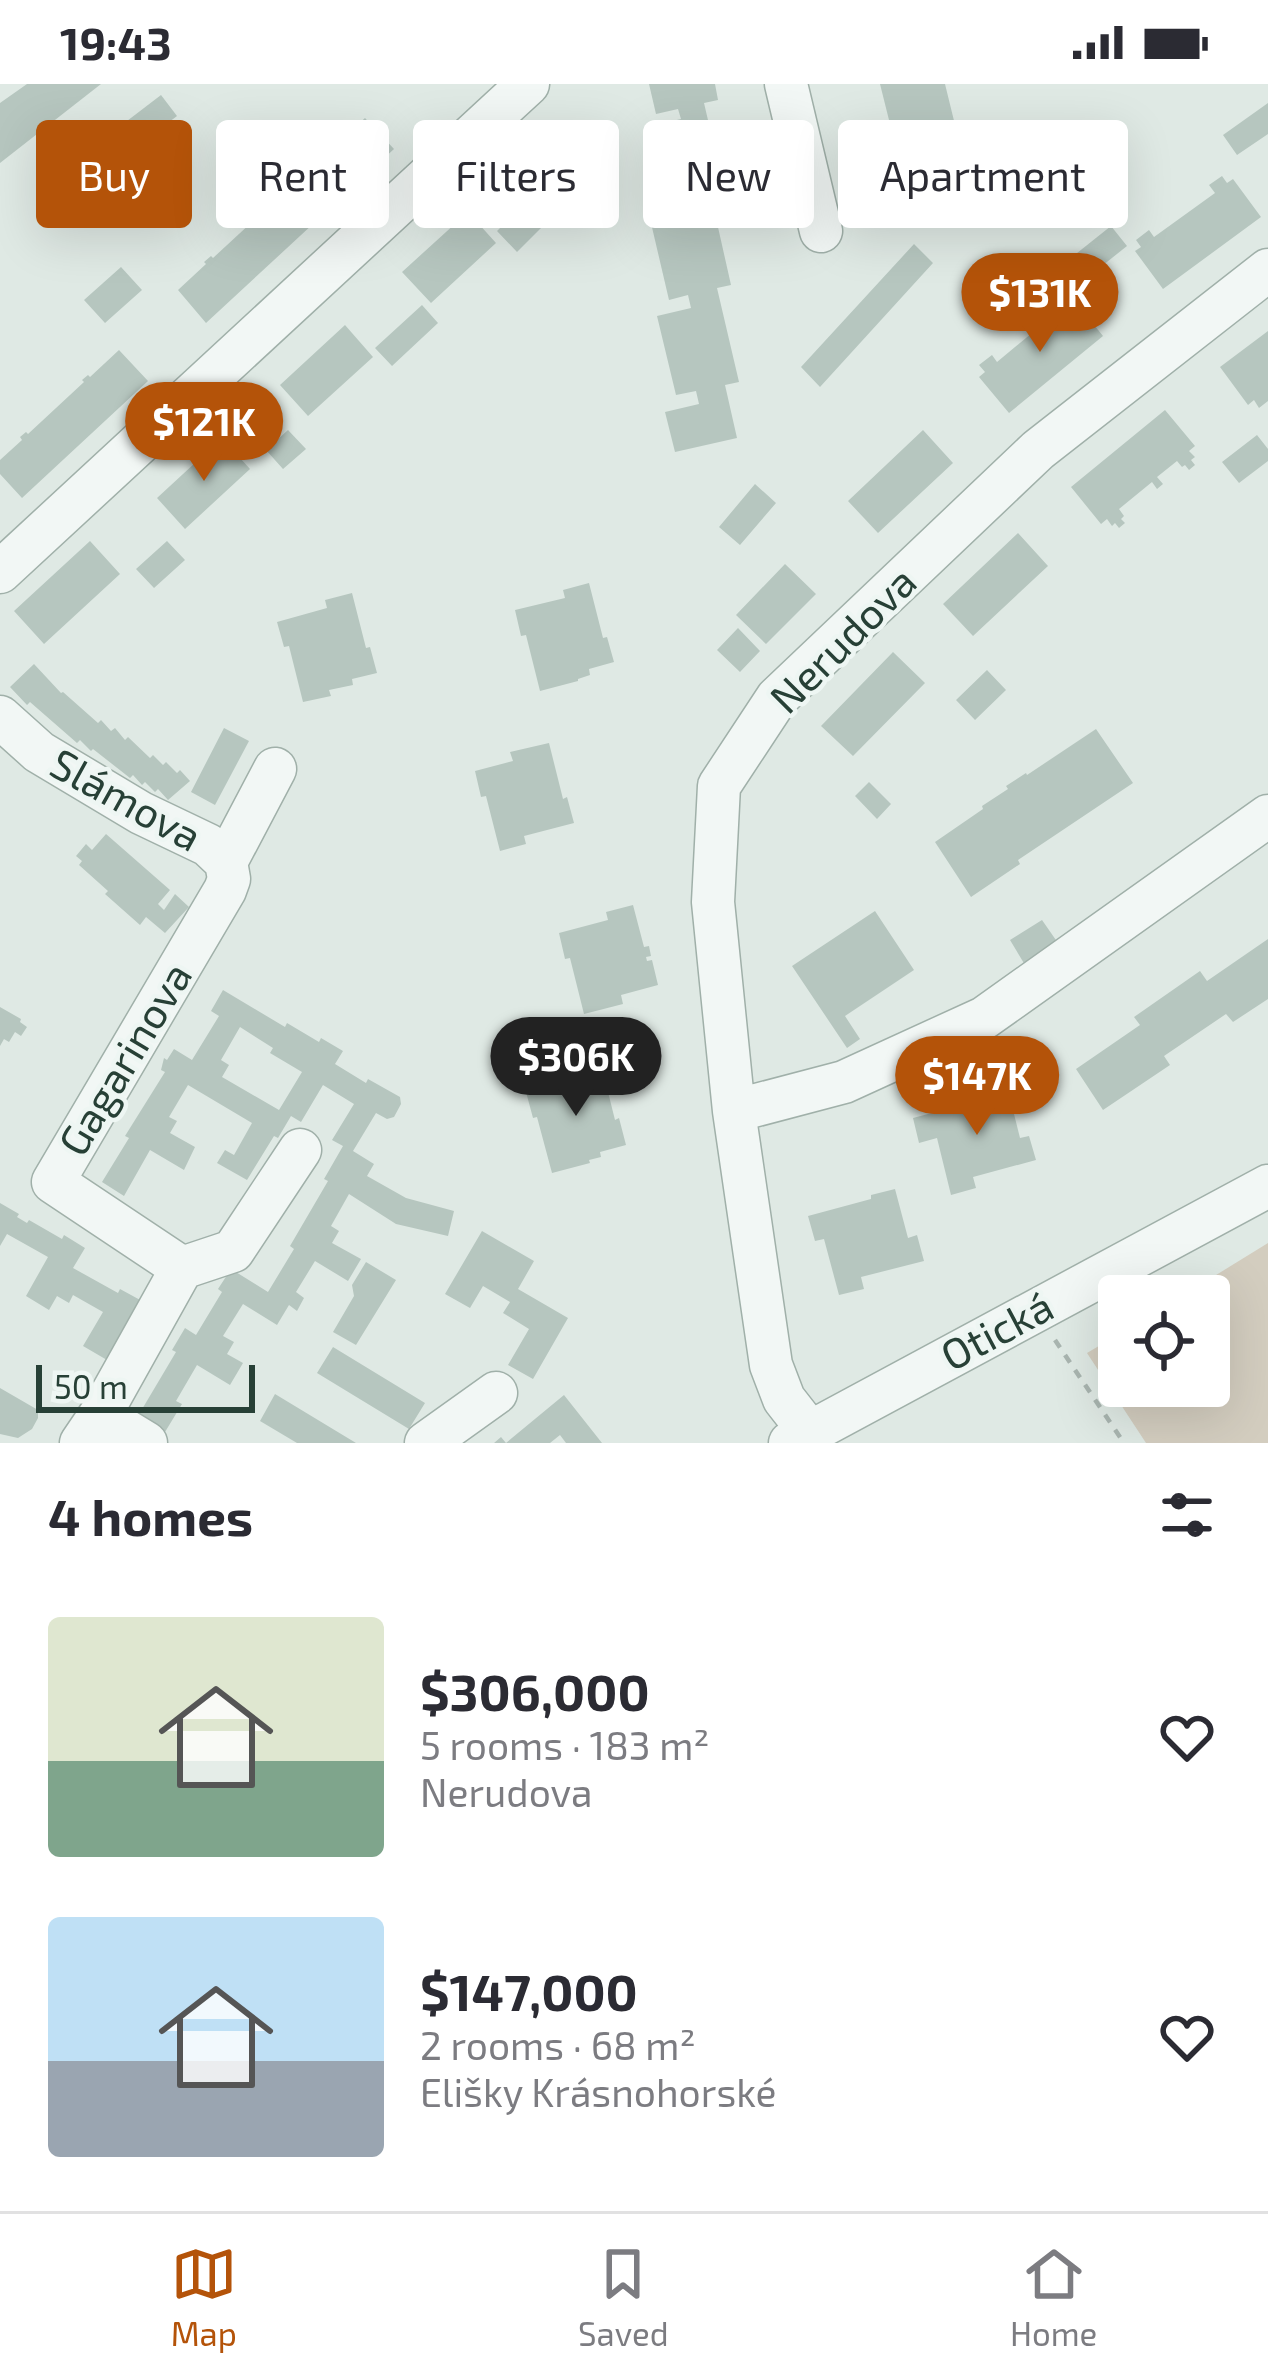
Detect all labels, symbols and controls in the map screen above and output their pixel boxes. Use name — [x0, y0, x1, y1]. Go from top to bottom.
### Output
text: 19:43 — [60, 15, 172, 69]
chip: Buy — [36, 120, 192, 228]
chip: Rent — [216, 120, 389, 228]
chip: Filters — [413, 120, 619, 228]
chip: New — [643, 120, 814, 228]
chip: Apartment — [838, 120, 1128, 228]
pin: $131K — [956, 253, 1124, 355]
text: $131K — [988, 268, 1092, 315]
pin: $121K — [120, 382, 288, 484]
text: $121K — [152, 397, 256, 444]
street label: Nerudova — [758, 555, 925, 722]
street label: Slámova — [43, 736, 211, 860]
street label: Gagarinova — [46, 952, 200, 1163]
pin: $306K — [492, 1017, 660, 1119]
text: $306K — [517, 1032, 635, 1079]
pin: $147K — [893, 1036, 1061, 1138]
text: $147K — [922, 1051, 1032, 1098]
map controls — [1098, 1275, 1230, 1407]
button: locate — [1098, 1275, 1230, 1407]
street label: Otická — [932, 1279, 1061, 1379]
scale bar — [36, 1359, 255, 1412]
text: 50 m — [54, 1366, 128, 1406]
icon: filters — [1154, 1482, 1220, 1548]
text: 4 homes — [48, 1485, 253, 1546]
text: $306,000 — [420, 1660, 650, 1721]
icon: home — [144, 1665, 288, 1809]
icon: heart — [1154, 1704, 1220, 1770]
text: 5 rooms · 183 m² — [420, 1721, 710, 1768]
text: Nerudova — [420, 1768, 592, 1815]
text: $147,000 — [420, 1960, 638, 2021]
icon: home — [144, 1965, 288, 2109]
icon: heart — [1154, 2004, 1220, 2070]
text: 2 rooms · 68 m² — [420, 2021, 696, 2068]
text: Elišky Krásnohorské — [420, 2068, 776, 2115]
tab: Map — [171, 2241, 237, 2353]
tab: Saved — [578, 2241, 669, 2353]
tab: Home — [1010, 2241, 1097, 2353]

